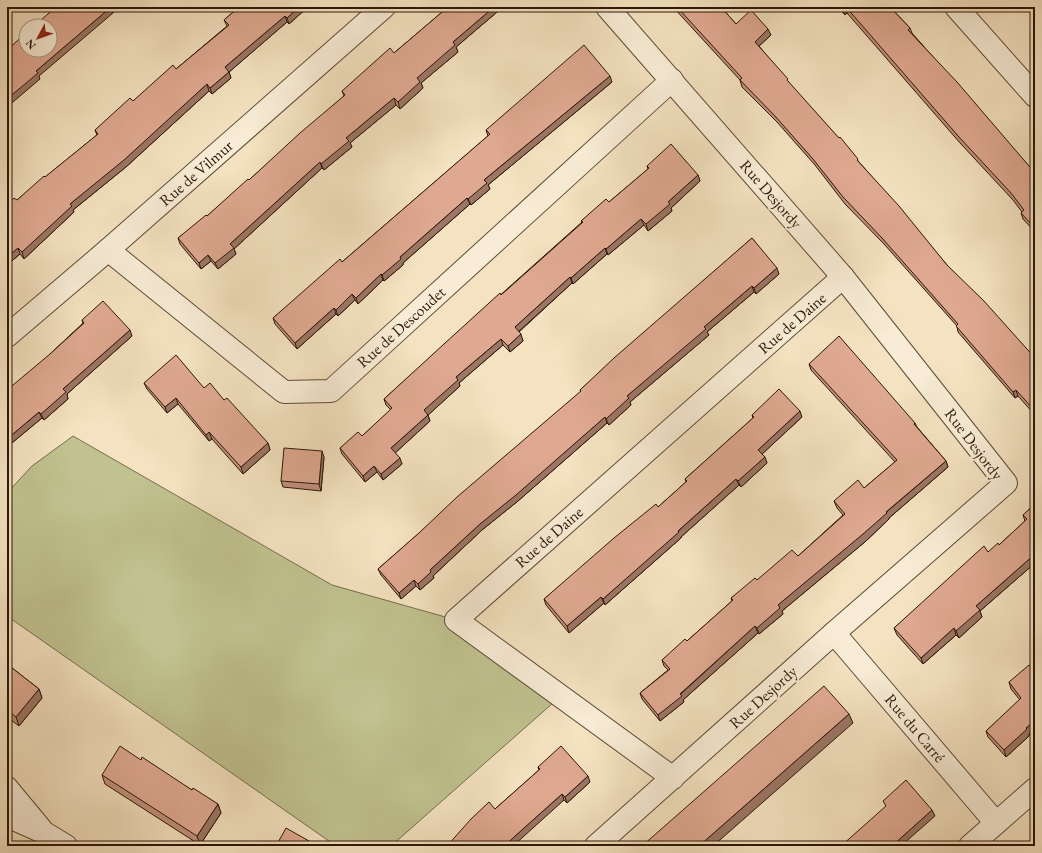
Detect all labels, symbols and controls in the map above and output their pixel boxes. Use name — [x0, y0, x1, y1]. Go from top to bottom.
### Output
north arrow — [18, 18, 58, 58]
text: N — [22, 37, 39, 53]
street label: Rue de Vilmur — [155, 135, 238, 211]
street label: Rue Desjordy — [735, 155, 807, 234]
street label: Rue de Descoudet — [352, 282, 450, 372]
street label: Rue de Daine — [753, 288, 831, 358]
street label: Rue Desjordy — [940, 404, 1008, 485]
street label: Rue de Daine — [510, 502, 588, 572]
street label: Rue Desjordy — [724, 660, 802, 733]
street label: Rue du Carré — [880, 689, 950, 767]

